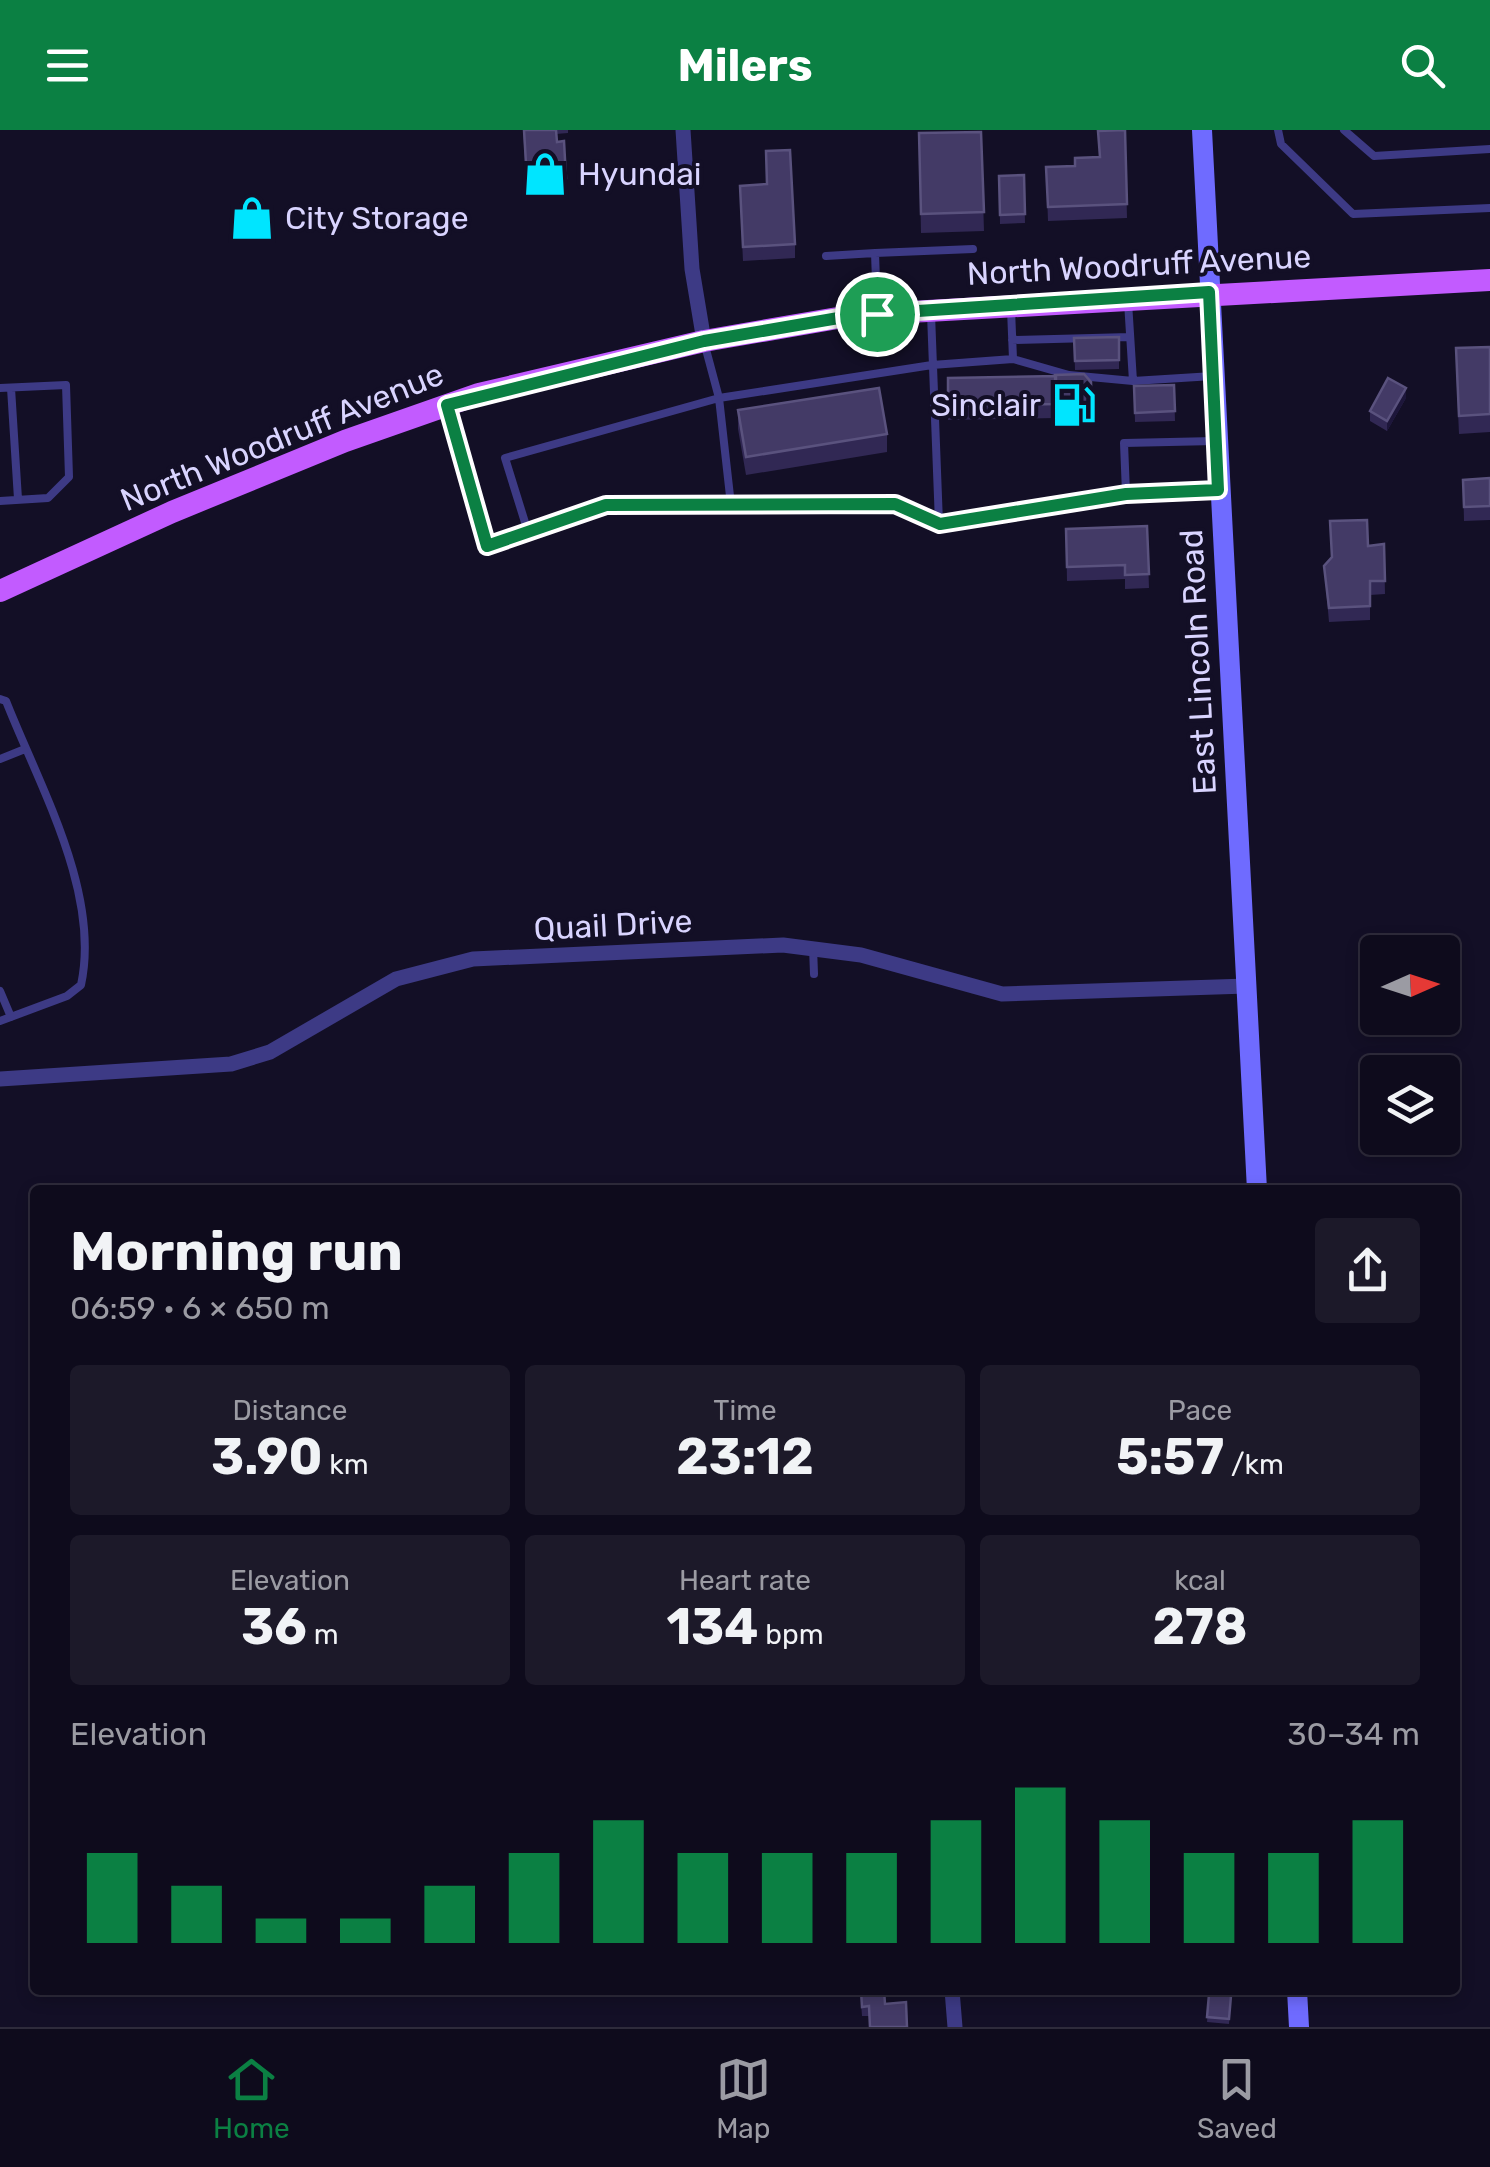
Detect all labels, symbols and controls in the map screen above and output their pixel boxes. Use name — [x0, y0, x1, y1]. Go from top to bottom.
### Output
icon: menu — [40, 38, 95, 93]
icon: search — [1395, 38, 1450, 93]
text: Milers — [677, 39, 813, 92]
shop icon: Hyundai — [521, 150, 569, 198]
place label: Hyundai — [578, 155, 702, 193]
shop icon: City Storage — [228, 194, 276, 242]
place label: City Storage — [285, 199, 469, 237]
street label: North Woodruff Avenue — [966, 237, 1312, 293]
pin — [835, 272, 920, 357]
icon: arrive — [850, 287, 905, 342]
street label: North Woodruff Avenue — [115, 355, 449, 519]
fuel station icon: Sinclair — [1050, 381, 1098, 429]
place label: Sinclair — [931, 386, 1041, 424]
street label: East Lincoln Road — [1172, 528, 1224, 796]
street label: Quail Drive — [533, 902, 693, 948]
north arrow — [1360, 935, 1460, 1035]
map controls — [1360, 935, 1460, 1155]
button: layers — [1360, 1055, 1460, 1155]
button: share — [1315, 1218, 1420, 1323]
text: Morning run — [70, 1219, 403, 1284]
text: 06:59 · 6 × 650 m — [70, 1289, 330, 1327]
text: Distance — [233, 1394, 347, 1427]
text: Time — [713, 1394, 777, 1427]
text: Pace — [1168, 1394, 1232, 1427]
text: 3.90 — [211, 1427, 323, 1487]
text: 23:12 — [676, 1427, 814, 1487]
text: 5:57 — [1116, 1427, 1224, 1487]
text: km — [323, 1448, 369, 1481]
text: /km — [1224, 1448, 1284, 1481]
text: Elevation — [230, 1564, 350, 1597]
text: Heart rate — [679, 1564, 811, 1597]
text: kcal — [1174, 1564, 1226, 1597]
text: 36 — [241, 1597, 307, 1657]
text: 134 — [666, 1597, 758, 1657]
text: 278 — [1153, 1597, 1248, 1657]
text: m — [307, 1618, 339, 1651]
text: bpm — [758, 1618, 824, 1651]
text: Elevation — [70, 1715, 207, 1753]
text: 30–34 m — [1287, 1715, 1420, 1753]
tab: Home — [213, 2052, 290, 2145]
tab: Map — [716, 2052, 771, 2145]
tab: Saved — [1197, 2052, 1277, 2145]

